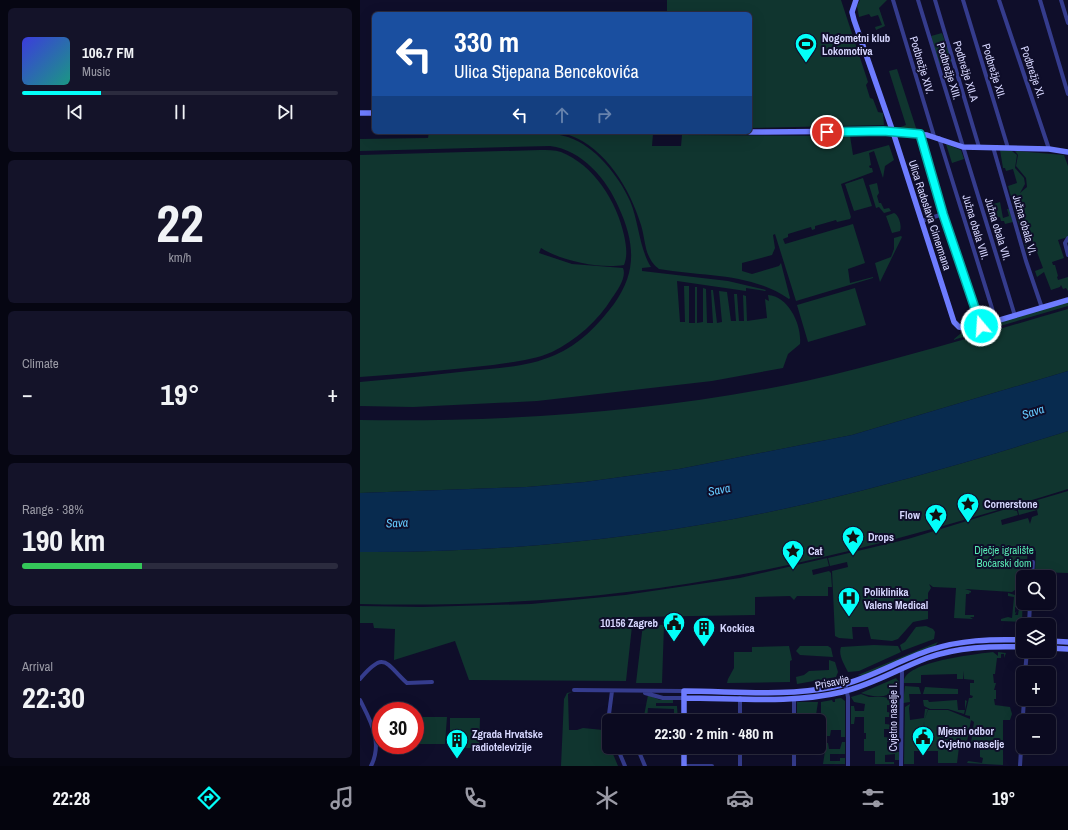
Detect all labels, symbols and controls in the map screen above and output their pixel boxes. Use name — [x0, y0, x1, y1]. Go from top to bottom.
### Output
text: 330 m — [454, 23, 519, 61]
icon: left — [388, 28, 440, 80]
sports icon: Nogometni klub Lokomotiva — [793, 31, 819, 64]
place label: Nogometni klub Lokomotiva — [822, 31, 891, 58]
street label: Podbrežje XIV. — [907, 35, 937, 95]
street label: Podbrežje XII.A — [950, 39, 982, 104]
street label: Podbrežje XIII. — [934, 41, 964, 101]
text: 106.7 FM — [82, 42, 134, 63]
street label: Podbrežje XII. — [979, 42, 1009, 100]
street label: Podbrežje XI. — [1018, 44, 1048, 100]
text: Ulica Stjepana Bencekovića — [454, 59, 639, 84]
text: Music — [82, 63, 110, 80]
icon: previous — [64, 101, 86, 123]
icon: pause — [169, 101, 191, 123]
icon: next — [274, 101, 296, 123]
icon: left — [509, 104, 531, 126]
icon: ahead — [551, 104, 573, 126]
icon: right — [593, 104, 615, 126]
pin — [810, 115, 844, 149]
icon: arrive — [816, 121, 838, 143]
street label: Ulica Radoslava Cimermana — [906, 158, 954, 272]
text: 22 — [156, 188, 204, 258]
street label: Južna obala VIII. — [959, 193, 993, 261]
street label: Južna obala VI. — [1010, 193, 1040, 257]
street label: Južna obala VII. — [982, 196, 1014, 262]
text: km/h — [168, 249, 192, 266]
position arrow — [960, 305, 1002, 347]
text: Climate — [22, 355, 59, 372]
text: 19° — [160, 374, 200, 414]
text: − — [22, 379, 33, 409]
text: + — [327, 379, 338, 409]
water label: Sava — [1020, 401, 1047, 423]
water label: Sava — [706, 480, 732, 500]
place icon: Cornerstone — [955, 491, 981, 524]
place label: Cornerstone — [984, 497, 1038, 511]
text: Range · 38% — [22, 501, 84, 518]
place icon: Flow — [923, 502, 949, 535]
place label: Flow — [899, 508, 920, 522]
water label: Sava — [386, 515, 409, 531]
text: 190 km — [22, 520, 105, 560]
place icon: Drops — [840, 524, 866, 557]
place label: Drops — [868, 530, 894, 544]
place icon: Cat — [780, 538, 806, 571]
park label: Dječje igralište Boćarski dom — [974, 543, 1034, 570]
place label: Cat — [808, 544, 823, 558]
map controls — [1016, 570, 1056, 754]
button: search — [1016, 570, 1056, 610]
hospital icon: Poliklinika Valens Medical — [836, 585, 862, 618]
place label: Poliklinika Valens Medical — [864, 585, 928, 612]
public building icon: 10156 Zagreb — [661, 610, 687, 643]
building icon: Kockica — [691, 615, 717, 648]
place label: 10156 Zagreb — [600, 616, 658, 630]
button: layers — [1016, 618, 1056, 658]
place label: Kockica — [720, 621, 755, 635]
text: Arrival — [22, 658, 53, 675]
button: + — [1016, 666, 1056, 706]
street label: Prisavlje — [814, 672, 850, 692]
text: 22:30 — [22, 677, 85, 717]
street label: Cvjetno naselje I. — [886, 682, 900, 752]
speed limit sign: 30 — [372, 702, 424, 754]
button: − — [1016, 714, 1056, 754]
text: 22:30 · 2 min · 480 m — [655, 723, 773, 744]
public building icon: Mjesni odbor Cvjetno naselje — [910, 724, 936, 757]
place label: Mjesni odbor Cvjetno naselje — [938, 724, 1004, 751]
building icon: Zgrada Hrvatske radiotelevizije — [444, 727, 470, 760]
place label: Zgrada Hrvatske radiotelevizije — [472, 727, 543, 754]
icon: directions — [195, 784, 223, 812]
icon: music — [328, 784, 356, 812]
icon: phone — [461, 784, 489, 812]
icon: climate — [593, 784, 621, 812]
icon: car — [726, 784, 754, 812]
icon: filters — [859, 784, 887, 812]
text: 22:28 — [52, 786, 90, 811]
text: 19° — [992, 786, 1016, 811]

